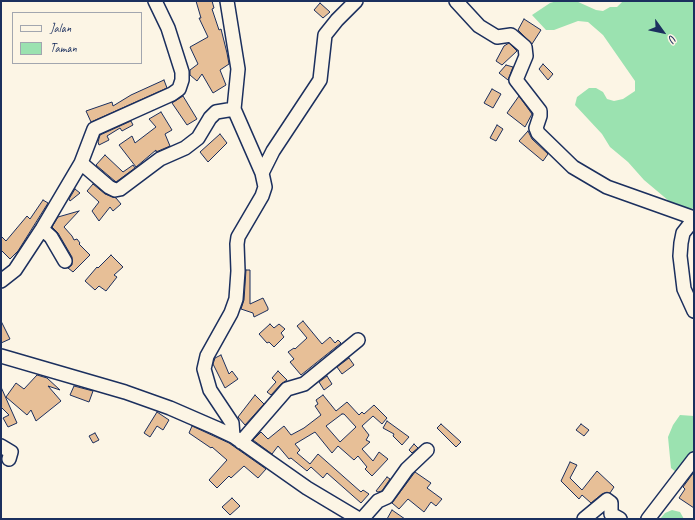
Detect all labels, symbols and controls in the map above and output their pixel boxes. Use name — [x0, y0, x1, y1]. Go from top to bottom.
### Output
legend — [12, 12, 142, 64]
north arrow — [643, 12, 683, 52]
text: Jalan — [50, 20, 71, 36]
text: U — [666, 32, 680, 45]
text: Taman — [50, 40, 77, 56]

